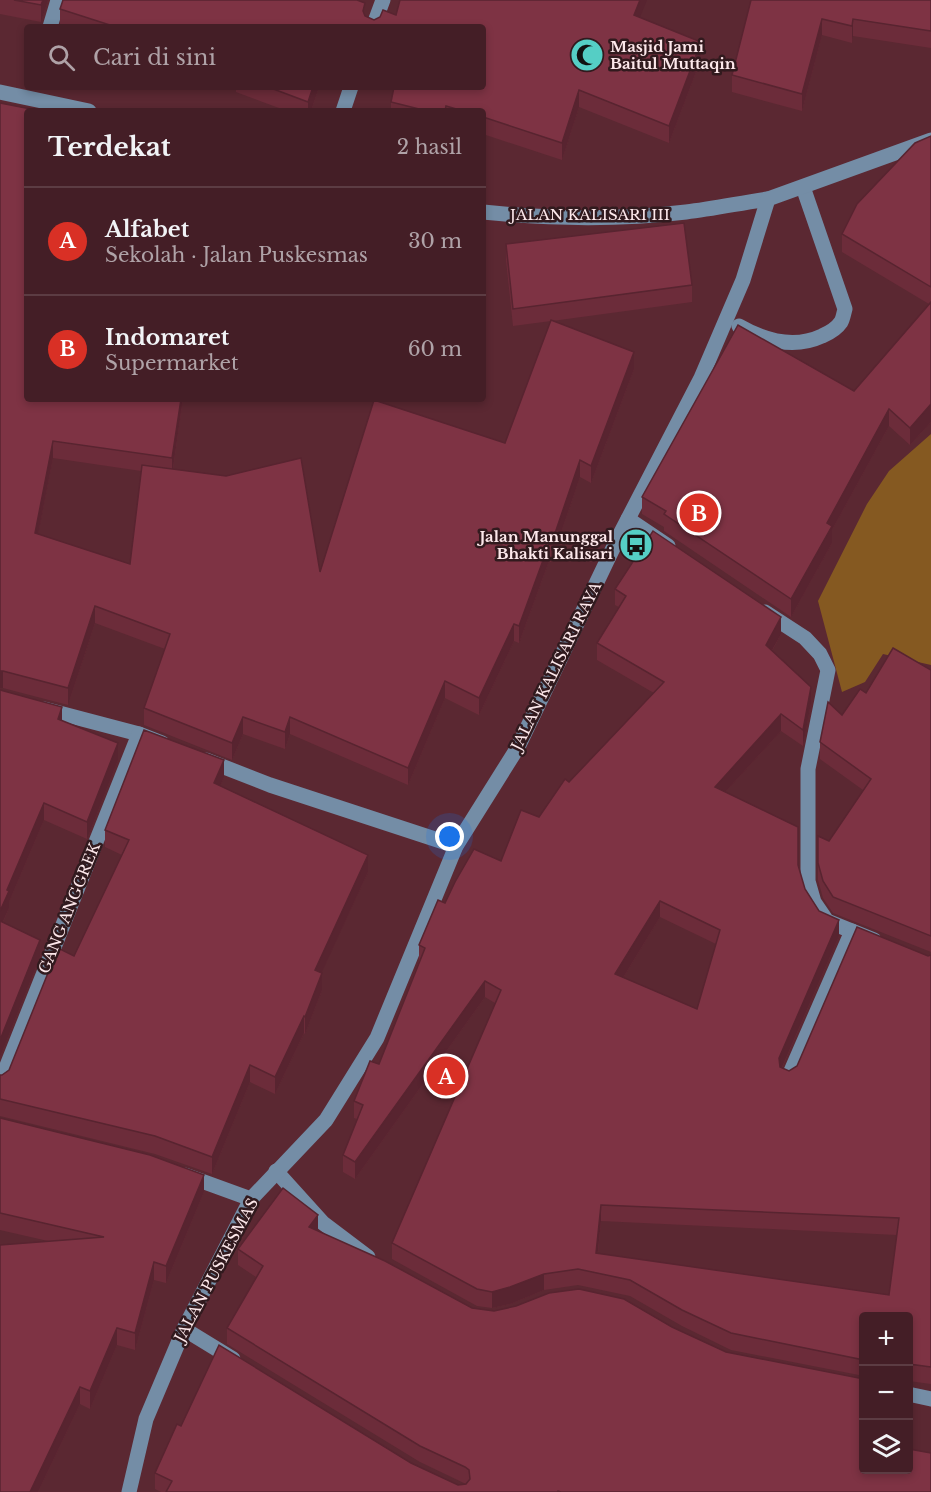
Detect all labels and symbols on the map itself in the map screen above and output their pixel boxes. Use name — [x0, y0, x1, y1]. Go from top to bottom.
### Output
mosque icon: Masjid Jami Baitul Muttaqin — [569, 37, 605, 73]
place label: Masjid Jami Baitul Muttaqin — [610, 37, 736, 73]
street label: JALAN KALISARI III — [508, 205, 670, 224]
pin: B — [680, 490, 718, 536]
place label: Jalan Manunggal Bhakti Kalisari — [476, 527, 614, 563]
bus stop icon: Jalan Manunggal Bhakti Kalisari — [618, 527, 654, 563]
street label: JALAN KALISARI RAYA — [506, 578, 605, 755]
your location — [435, 822, 464, 851]
street label: GANG ANGGREK — [34, 839, 104, 976]
pin: A — [426, 1054, 466, 1098]
street label: JALAN PUSKESMAS — [169, 1195, 262, 1347]

